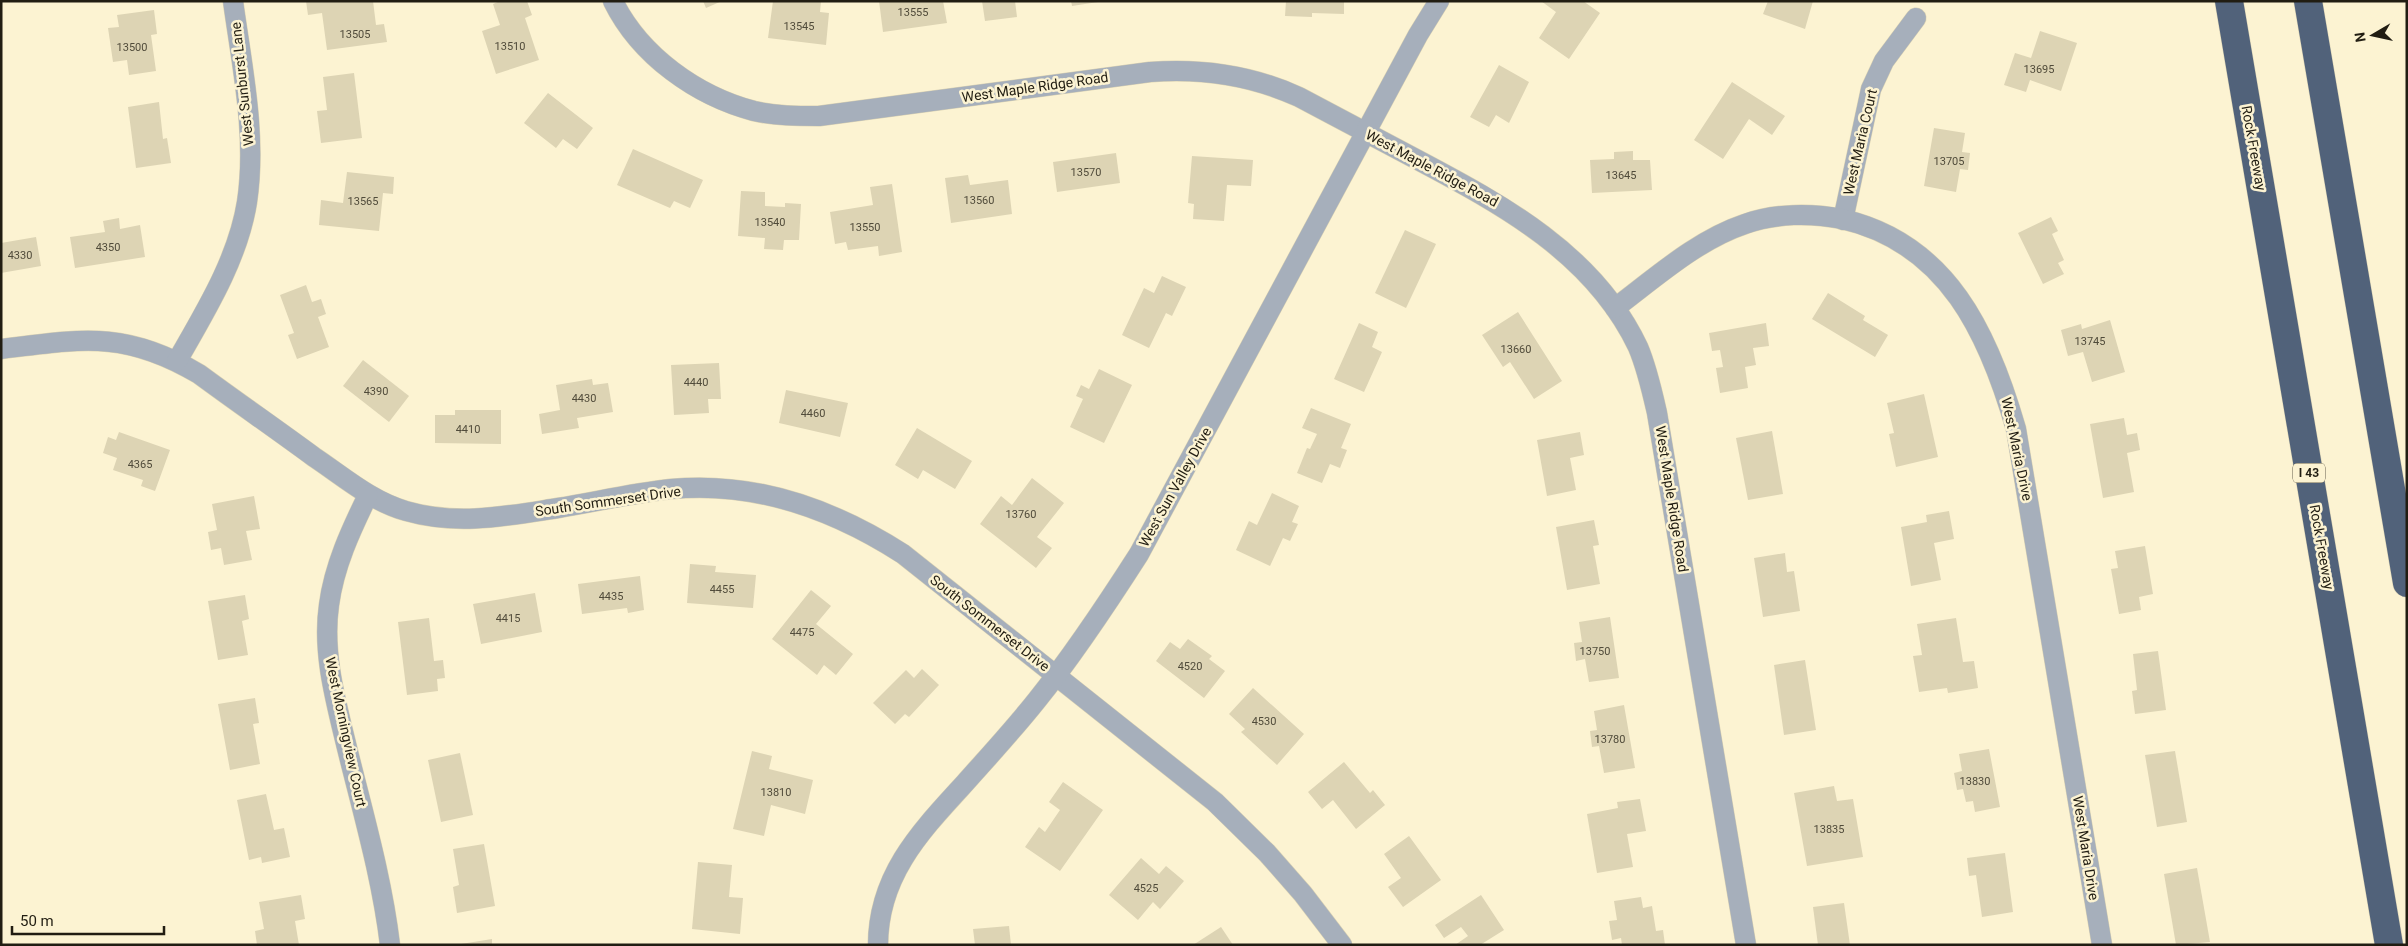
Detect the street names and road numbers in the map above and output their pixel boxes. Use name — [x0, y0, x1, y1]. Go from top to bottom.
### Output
street label: West Sunburst Lane — [228, 21, 256, 147]
street label: West Maple Ridge Road — [961, 69, 1109, 105]
street label: West Maria Court — [1840, 87, 1880, 197]
street label: Rock Freeway — [2239, 104, 2269, 192]
street label: West Maple Ridge Road — [1363, 126, 1501, 210]
street label: West Maria Drive — [1998, 396, 2036, 502]
street label: West Sun Valley Drive — [1136, 424, 1214, 550]
street label: West Maple Ridge Road — [1653, 425, 1691, 573]
road number: I 43 — [2293, 463, 2325, 482]
street label: South Sommerset Drive — [534, 483, 682, 519]
street label: Rock Freeway — [2307, 503, 2337, 591]
street label: South Sommerset Drive — [927, 571, 1053, 675]
street label: West Morningview Court — [322, 656, 370, 809]
street label: West Maria Drive — [2070, 795, 2102, 901]

